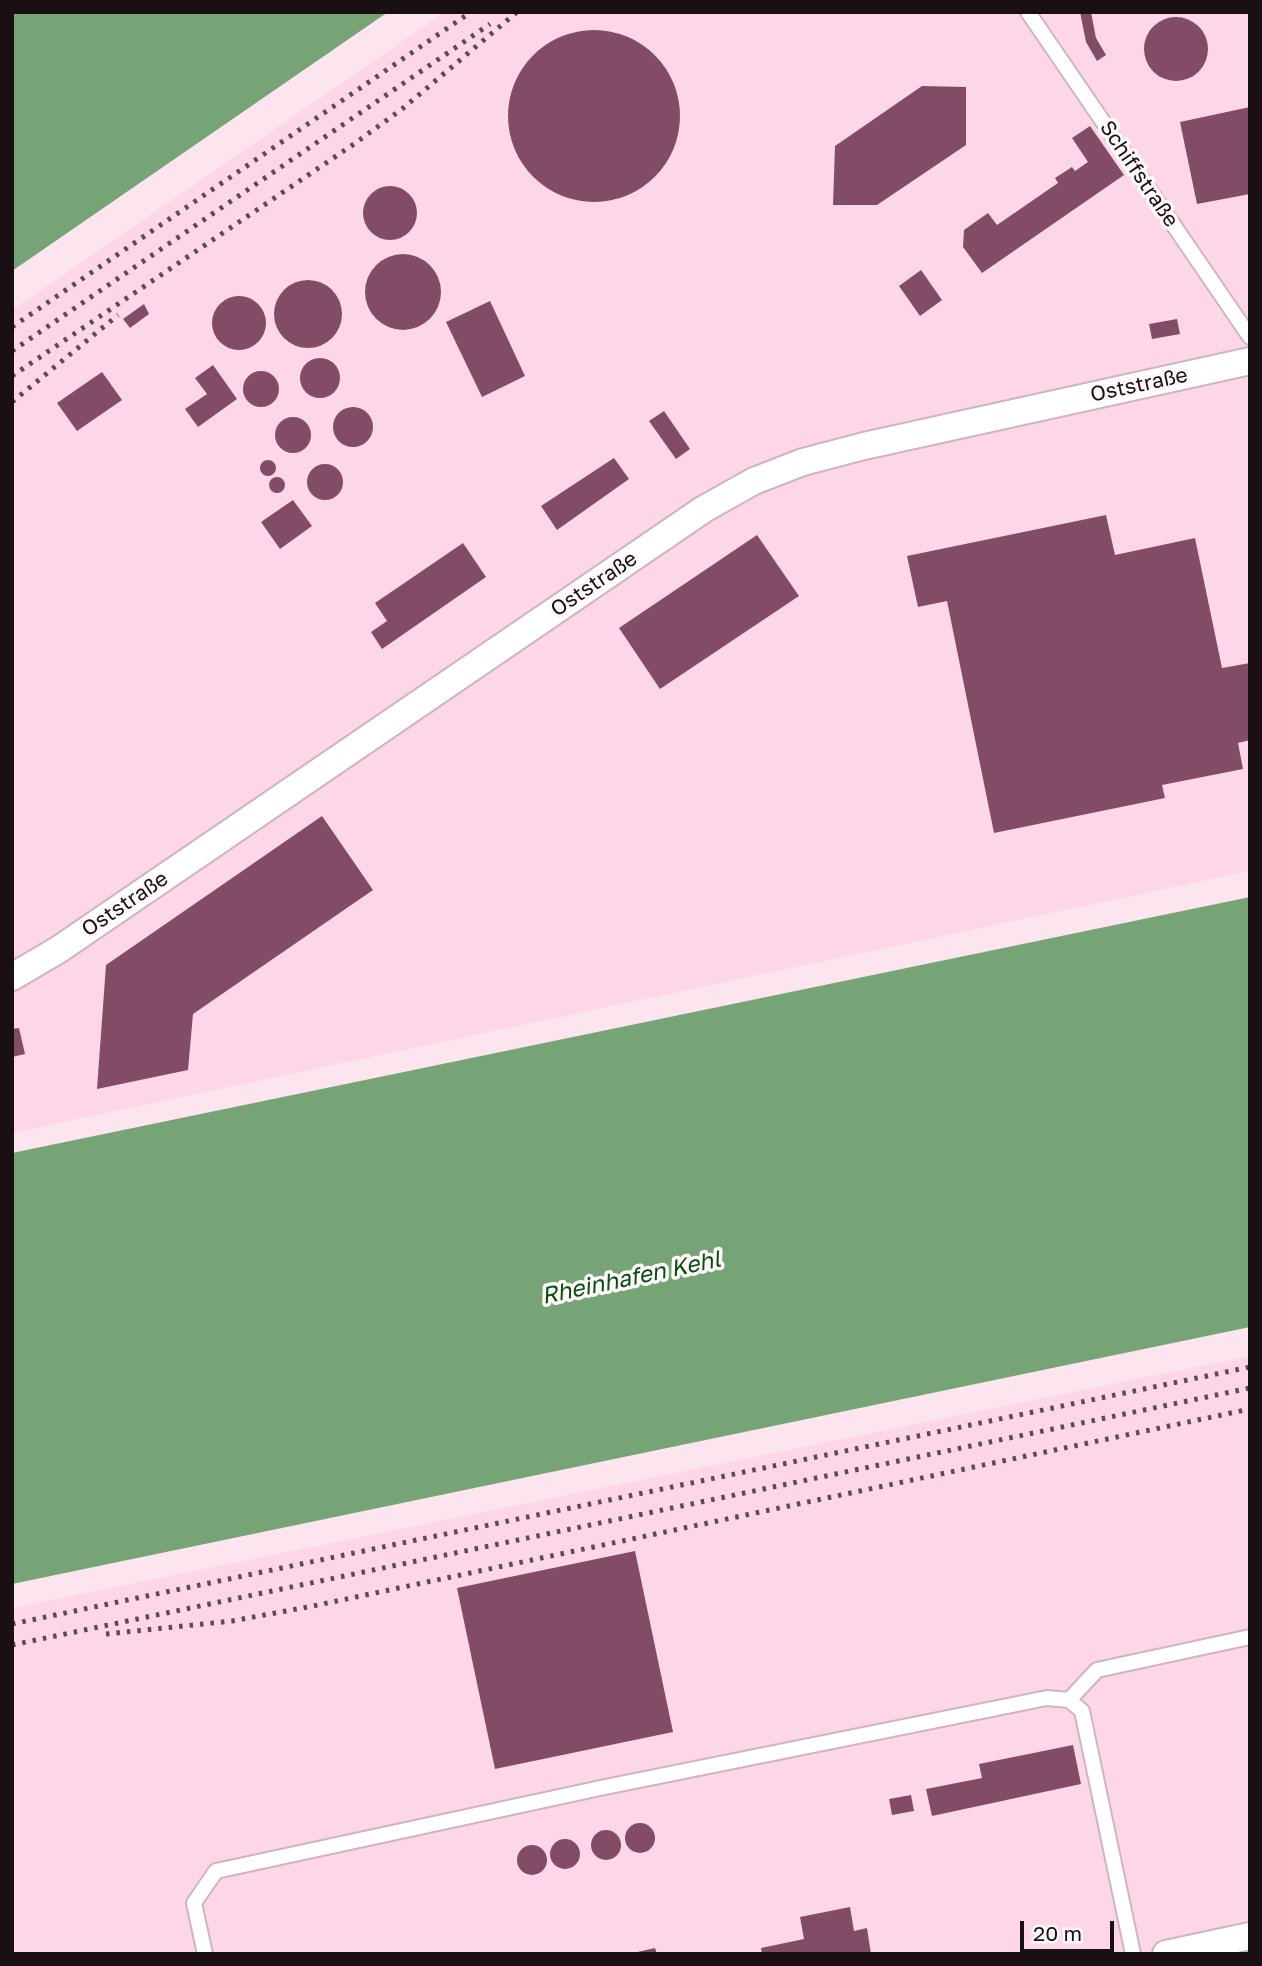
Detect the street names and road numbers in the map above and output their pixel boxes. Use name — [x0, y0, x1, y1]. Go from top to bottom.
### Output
street label: Schiffstraße — [1094, 116, 1184, 232]
street label: Oststraße — [1088, 362, 1190, 408]
street label: Oststraße — [546, 546, 642, 622]
street label: Oststraße — [77, 866, 173, 942]

